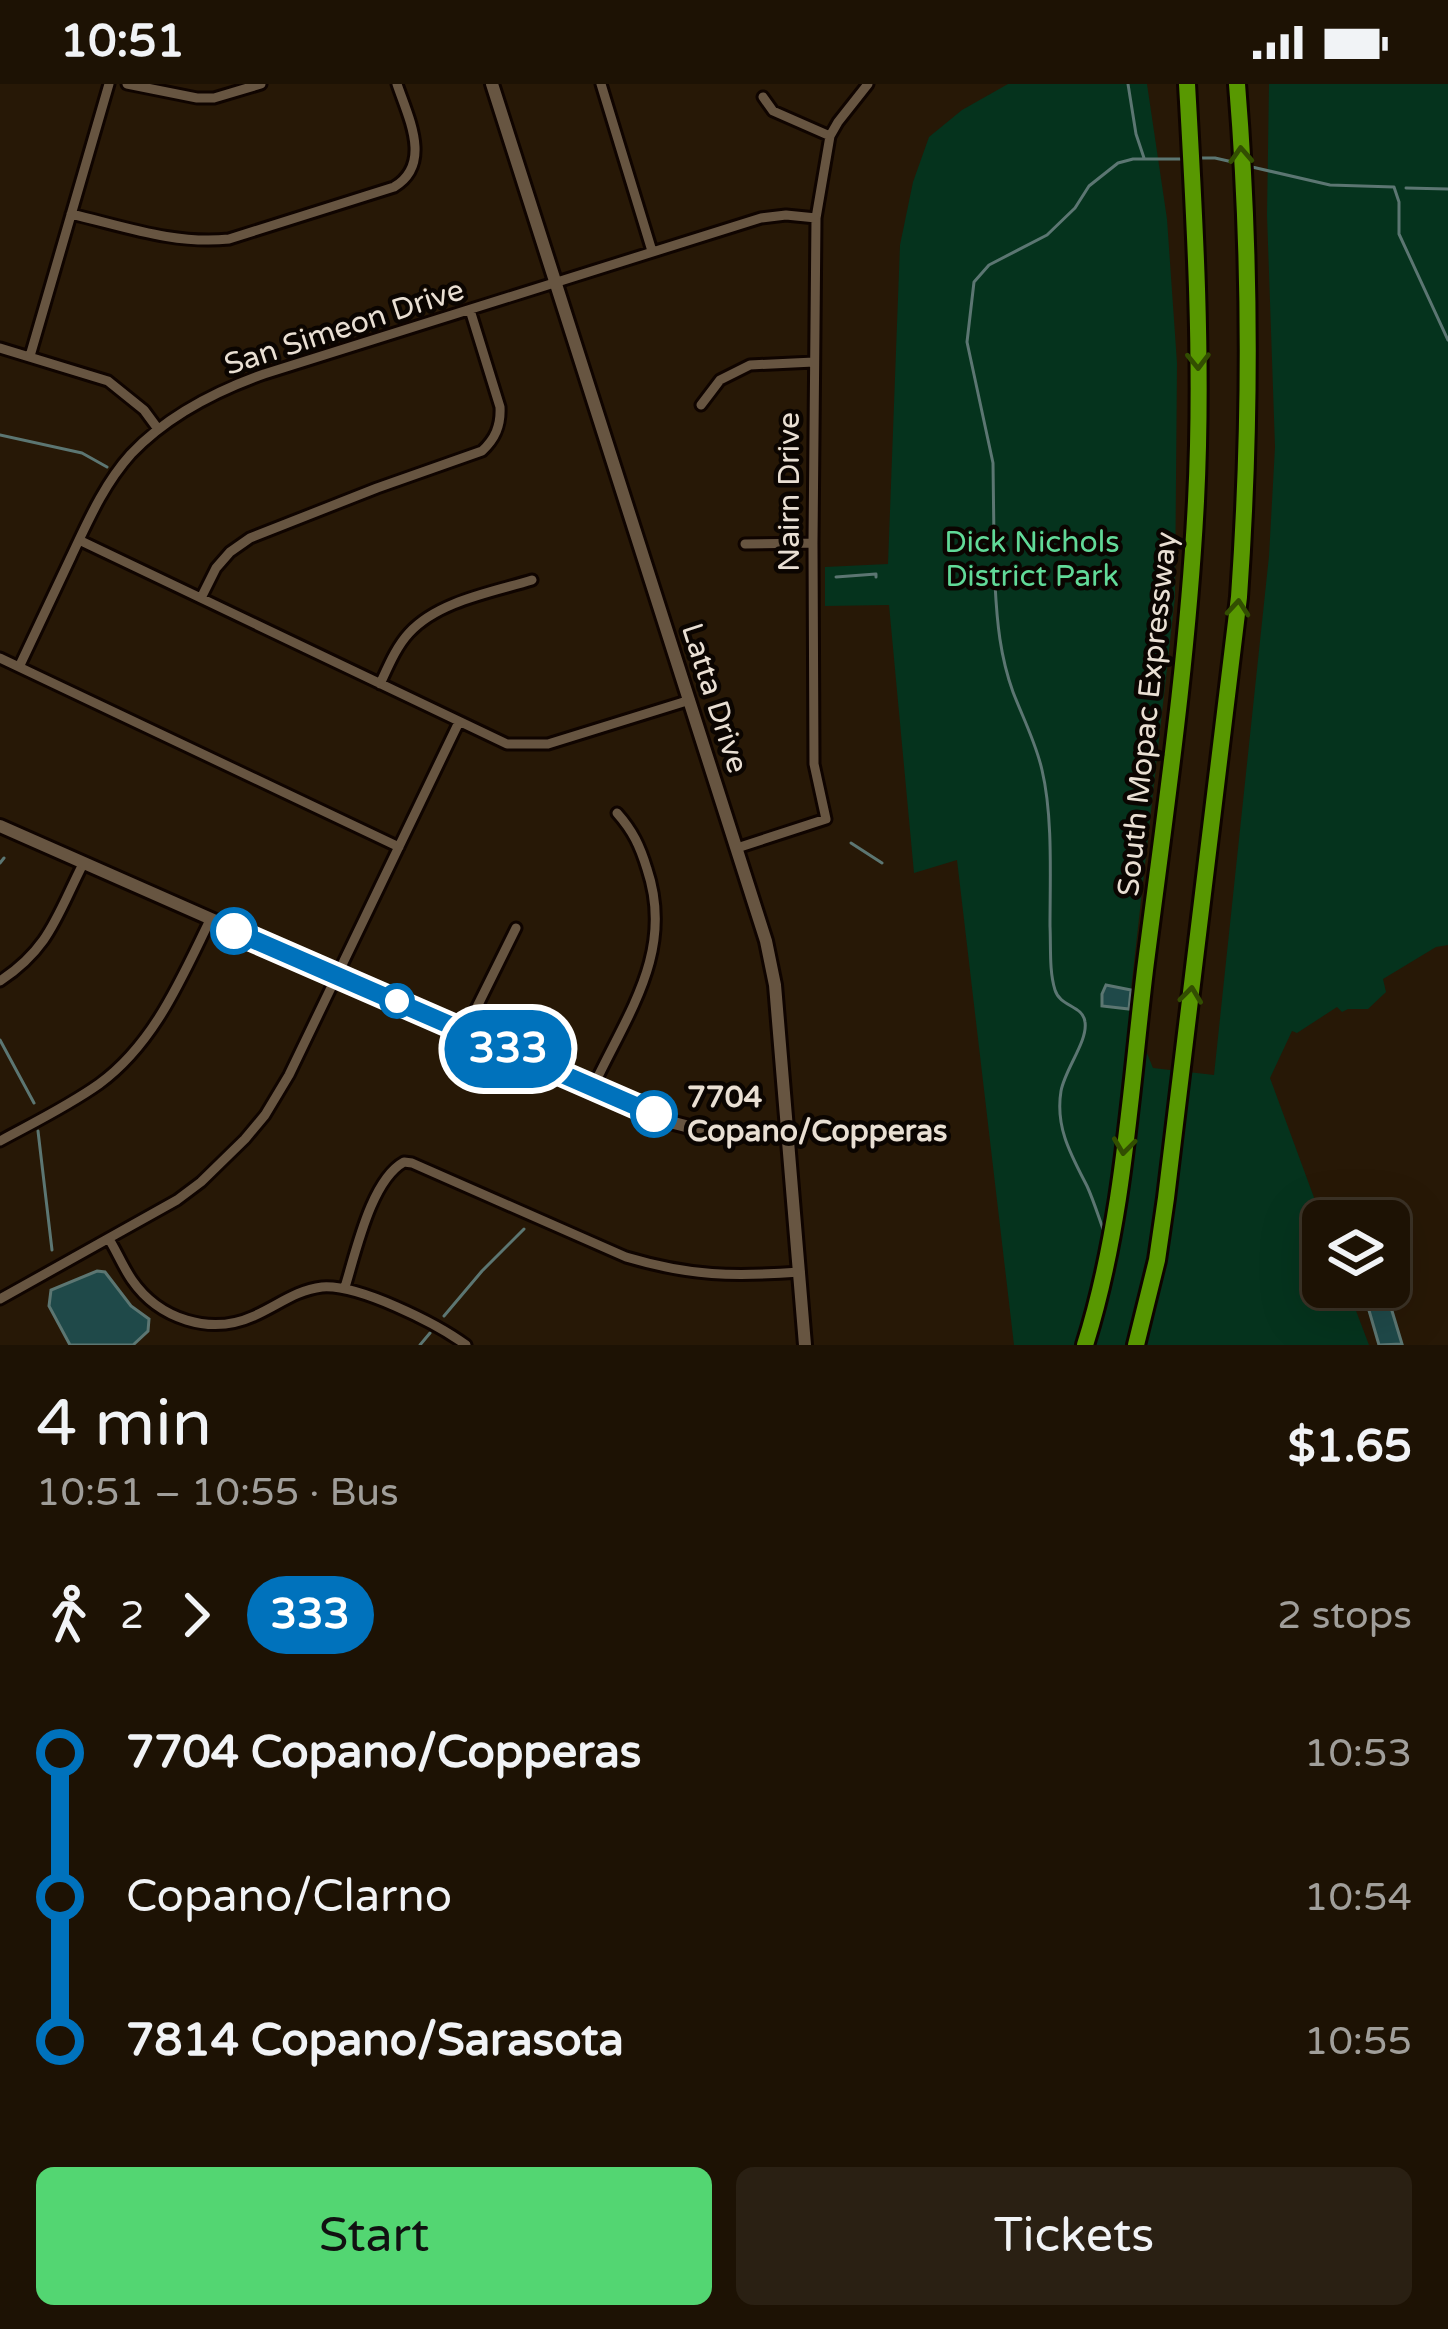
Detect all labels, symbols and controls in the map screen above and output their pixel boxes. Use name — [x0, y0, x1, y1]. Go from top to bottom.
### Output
text: 10:51 — [60, 15, 185, 69]
one-way arrow — [1229, 145, 1255, 164]
street label: San Simeon Drive — [220, 271, 469, 384]
one-way arrow — [1185, 352, 1211, 371]
street label: Nairn Drive — [771, 412, 808, 572]
park label: Dick Nichols District Park — [944, 524, 1120, 595]
street label: South Mopac Expressway — [1110, 530, 1185, 898]
one-way arrow — [1225, 598, 1250, 617]
street label: Latta Drive — [673, 619, 756, 778]
unlabelled marker — [212, 909, 256, 953]
unlabelled marker — [381, 985, 413, 1017]
one-way arrow — [1178, 985, 1204, 1005]
line badge: 333 — [439, 1010, 577, 1088]
text: 333 — [468, 1023, 548, 1074]
place label: 7704 Copano/Copperas — [687, 1079, 947, 1150]
marker: 7704 Copano/Copperas — [632, 1092, 676, 1136]
one-way arrow — [1111, 1136, 1137, 1155]
map controls — [1302, 1200, 1410, 1308]
button: layers — [1302, 1200, 1410, 1308]
text: 4 min — [36, 1384, 212, 1464]
text: $1.65 — [1288, 1420, 1412, 1474]
text: 10:51 – 10:55 · Bus — [36, 1469, 399, 1516]
icon: walk — [36, 1582, 102, 1648]
icon: forward — [163, 1582, 229, 1648]
text: 333 — [271, 1589, 350, 1640]
text: 2 — [120, 1592, 145, 1639]
text: 2 stops — [1277, 1592, 1412, 1639]
text: 7704 Copano/Copperas — [126, 1726, 641, 1780]
text: 10:53 — [1304, 1730, 1412, 1777]
text: Copano/Clarno — [126, 1870, 452, 1924]
text: 10:54 — [1304, 1874, 1412, 1921]
text: 7814 Copano/Sarasota — [126, 2014, 624, 2068]
text: 10:55 — [1304, 2018, 1412, 2065]
button: Start — [36, 2167, 712, 2305]
button: Tickets — [736, 2167, 1412, 2305]

